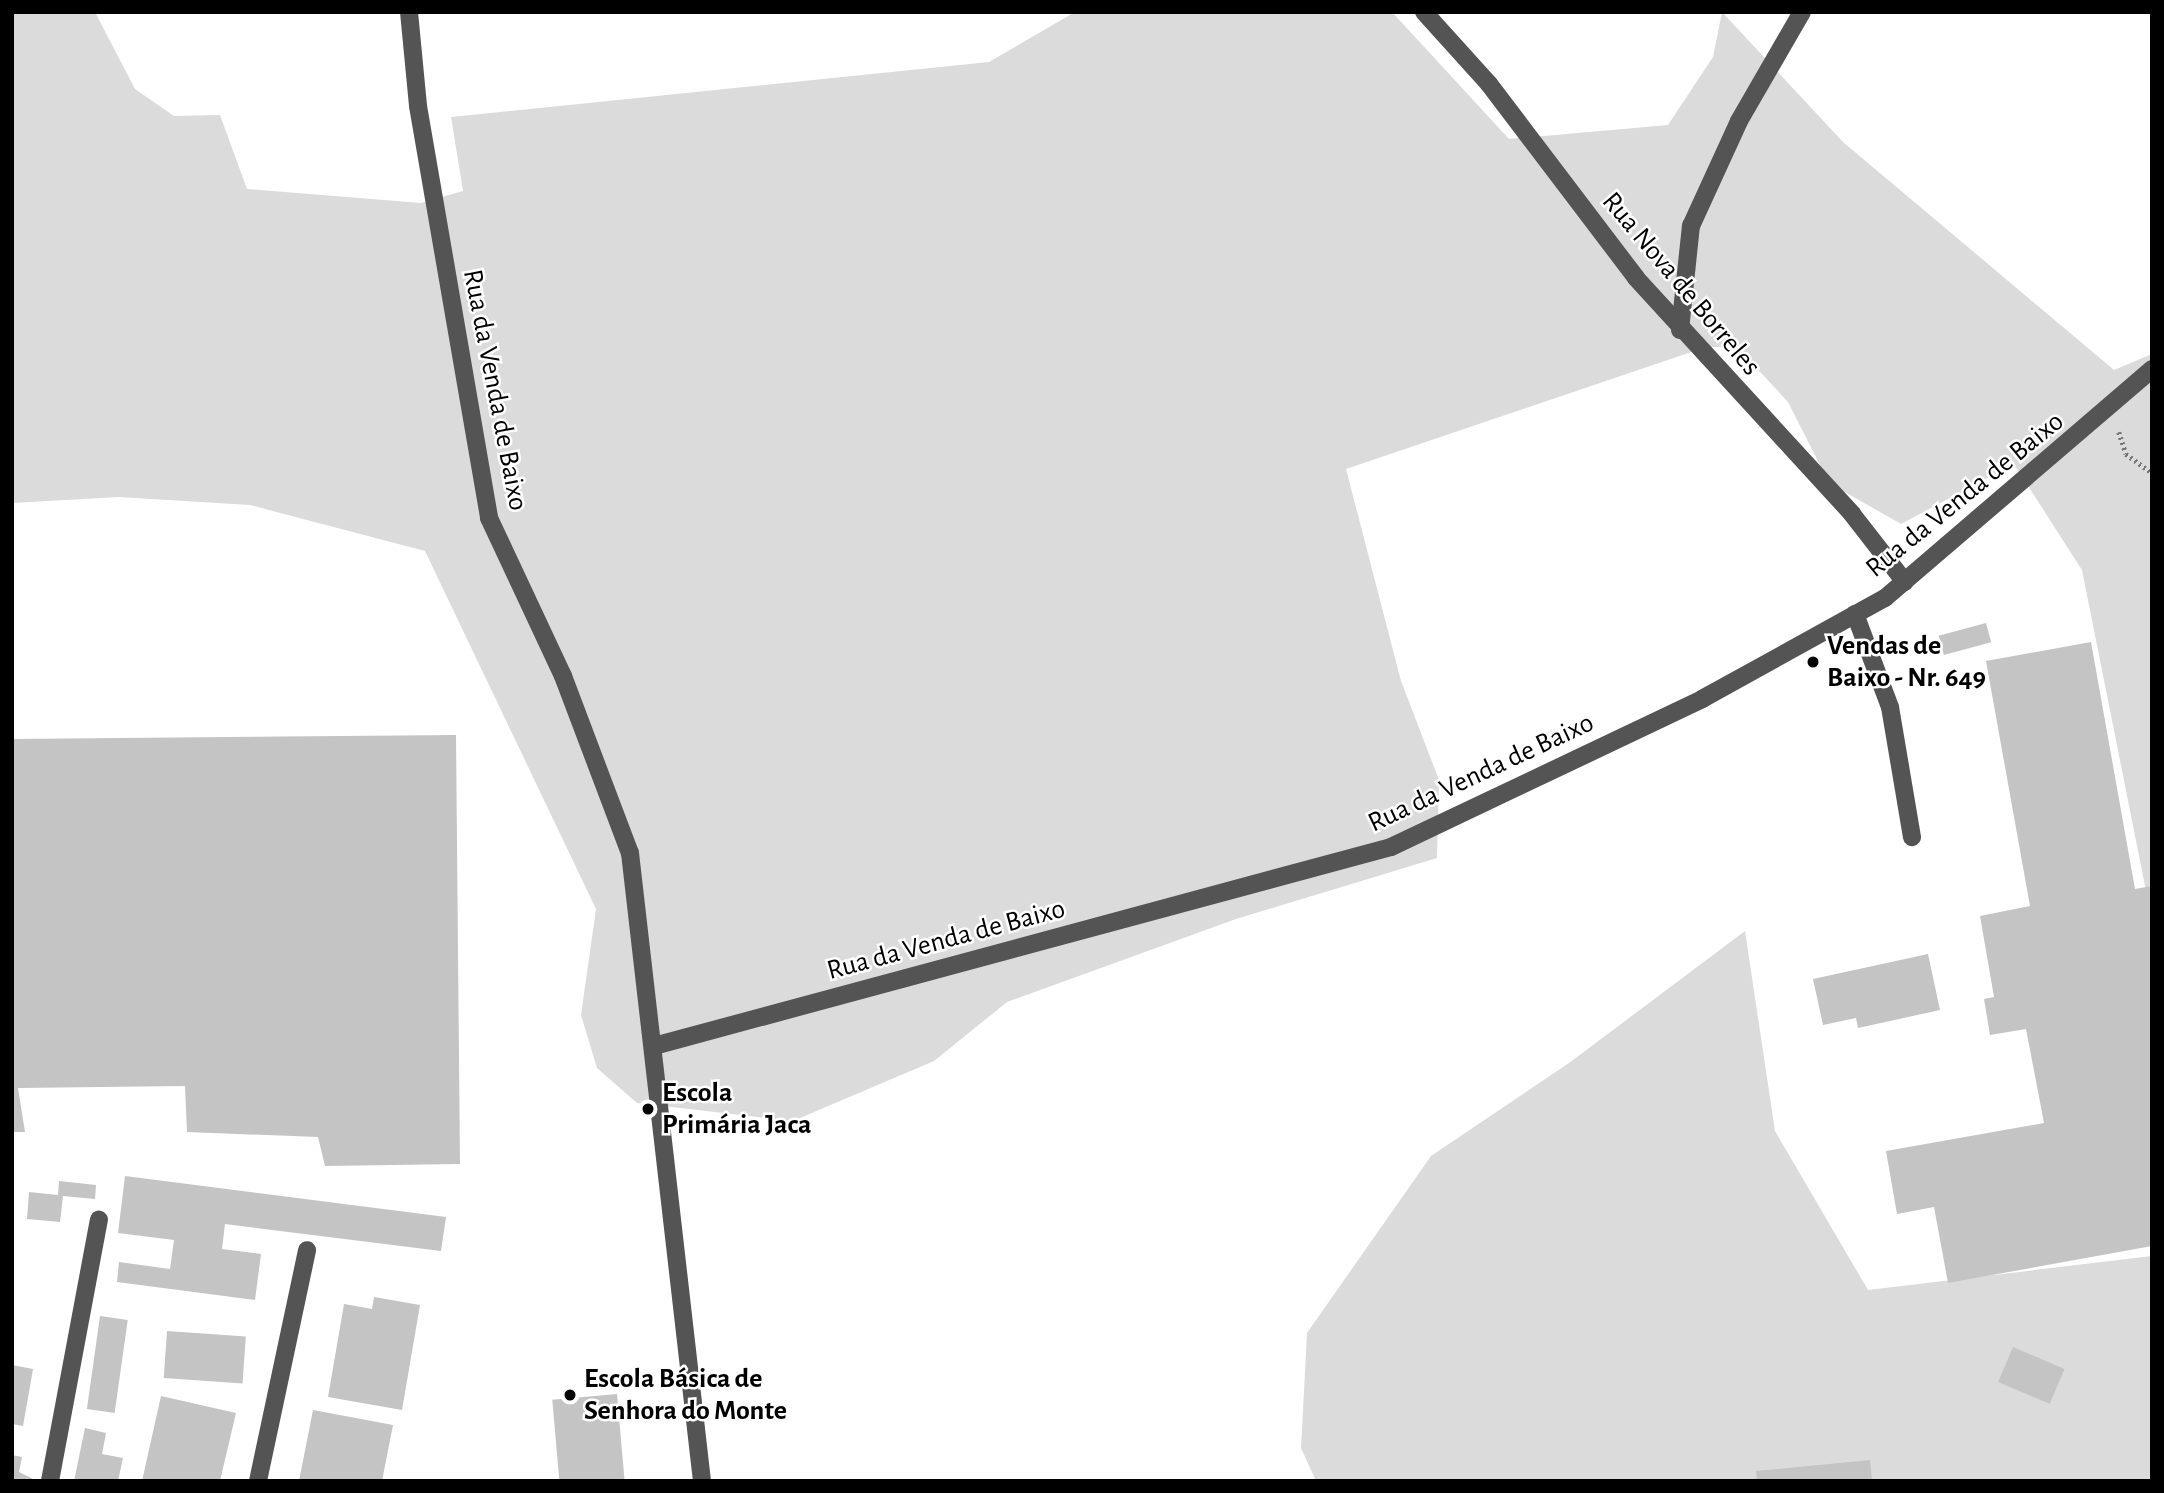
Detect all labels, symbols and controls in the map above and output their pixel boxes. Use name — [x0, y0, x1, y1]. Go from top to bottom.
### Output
street label: Rua Nova de Borreles — [1595, 185, 1767, 383]
street label: Rua da Venda de Baixo — [455, 266, 535, 514]
street label: Rua da Venda de Baixo — [1859, 405, 2071, 585]
place label: Vendas de Baixo - Nr. 649 — [1827, 629, 1986, 695]
marker: Vendas de Baixo - Nr. 649 — [1805, 654, 1821, 670]
street label: Rua da Venda de Baixo — [1363, 706, 1599, 840]
street label: Rua da Venda de Baixo — [823, 892, 1069, 988]
place label: Escola Primária Jaca — [662, 1076, 811, 1142]
marker: Escola Primária Jaca — [640, 1101, 656, 1117]
place label: Escola Básica de Senhora do Monte — [584, 1362, 787, 1428]
marker: Escola Básica de Senhora do Monte — [562, 1387, 578, 1403]

